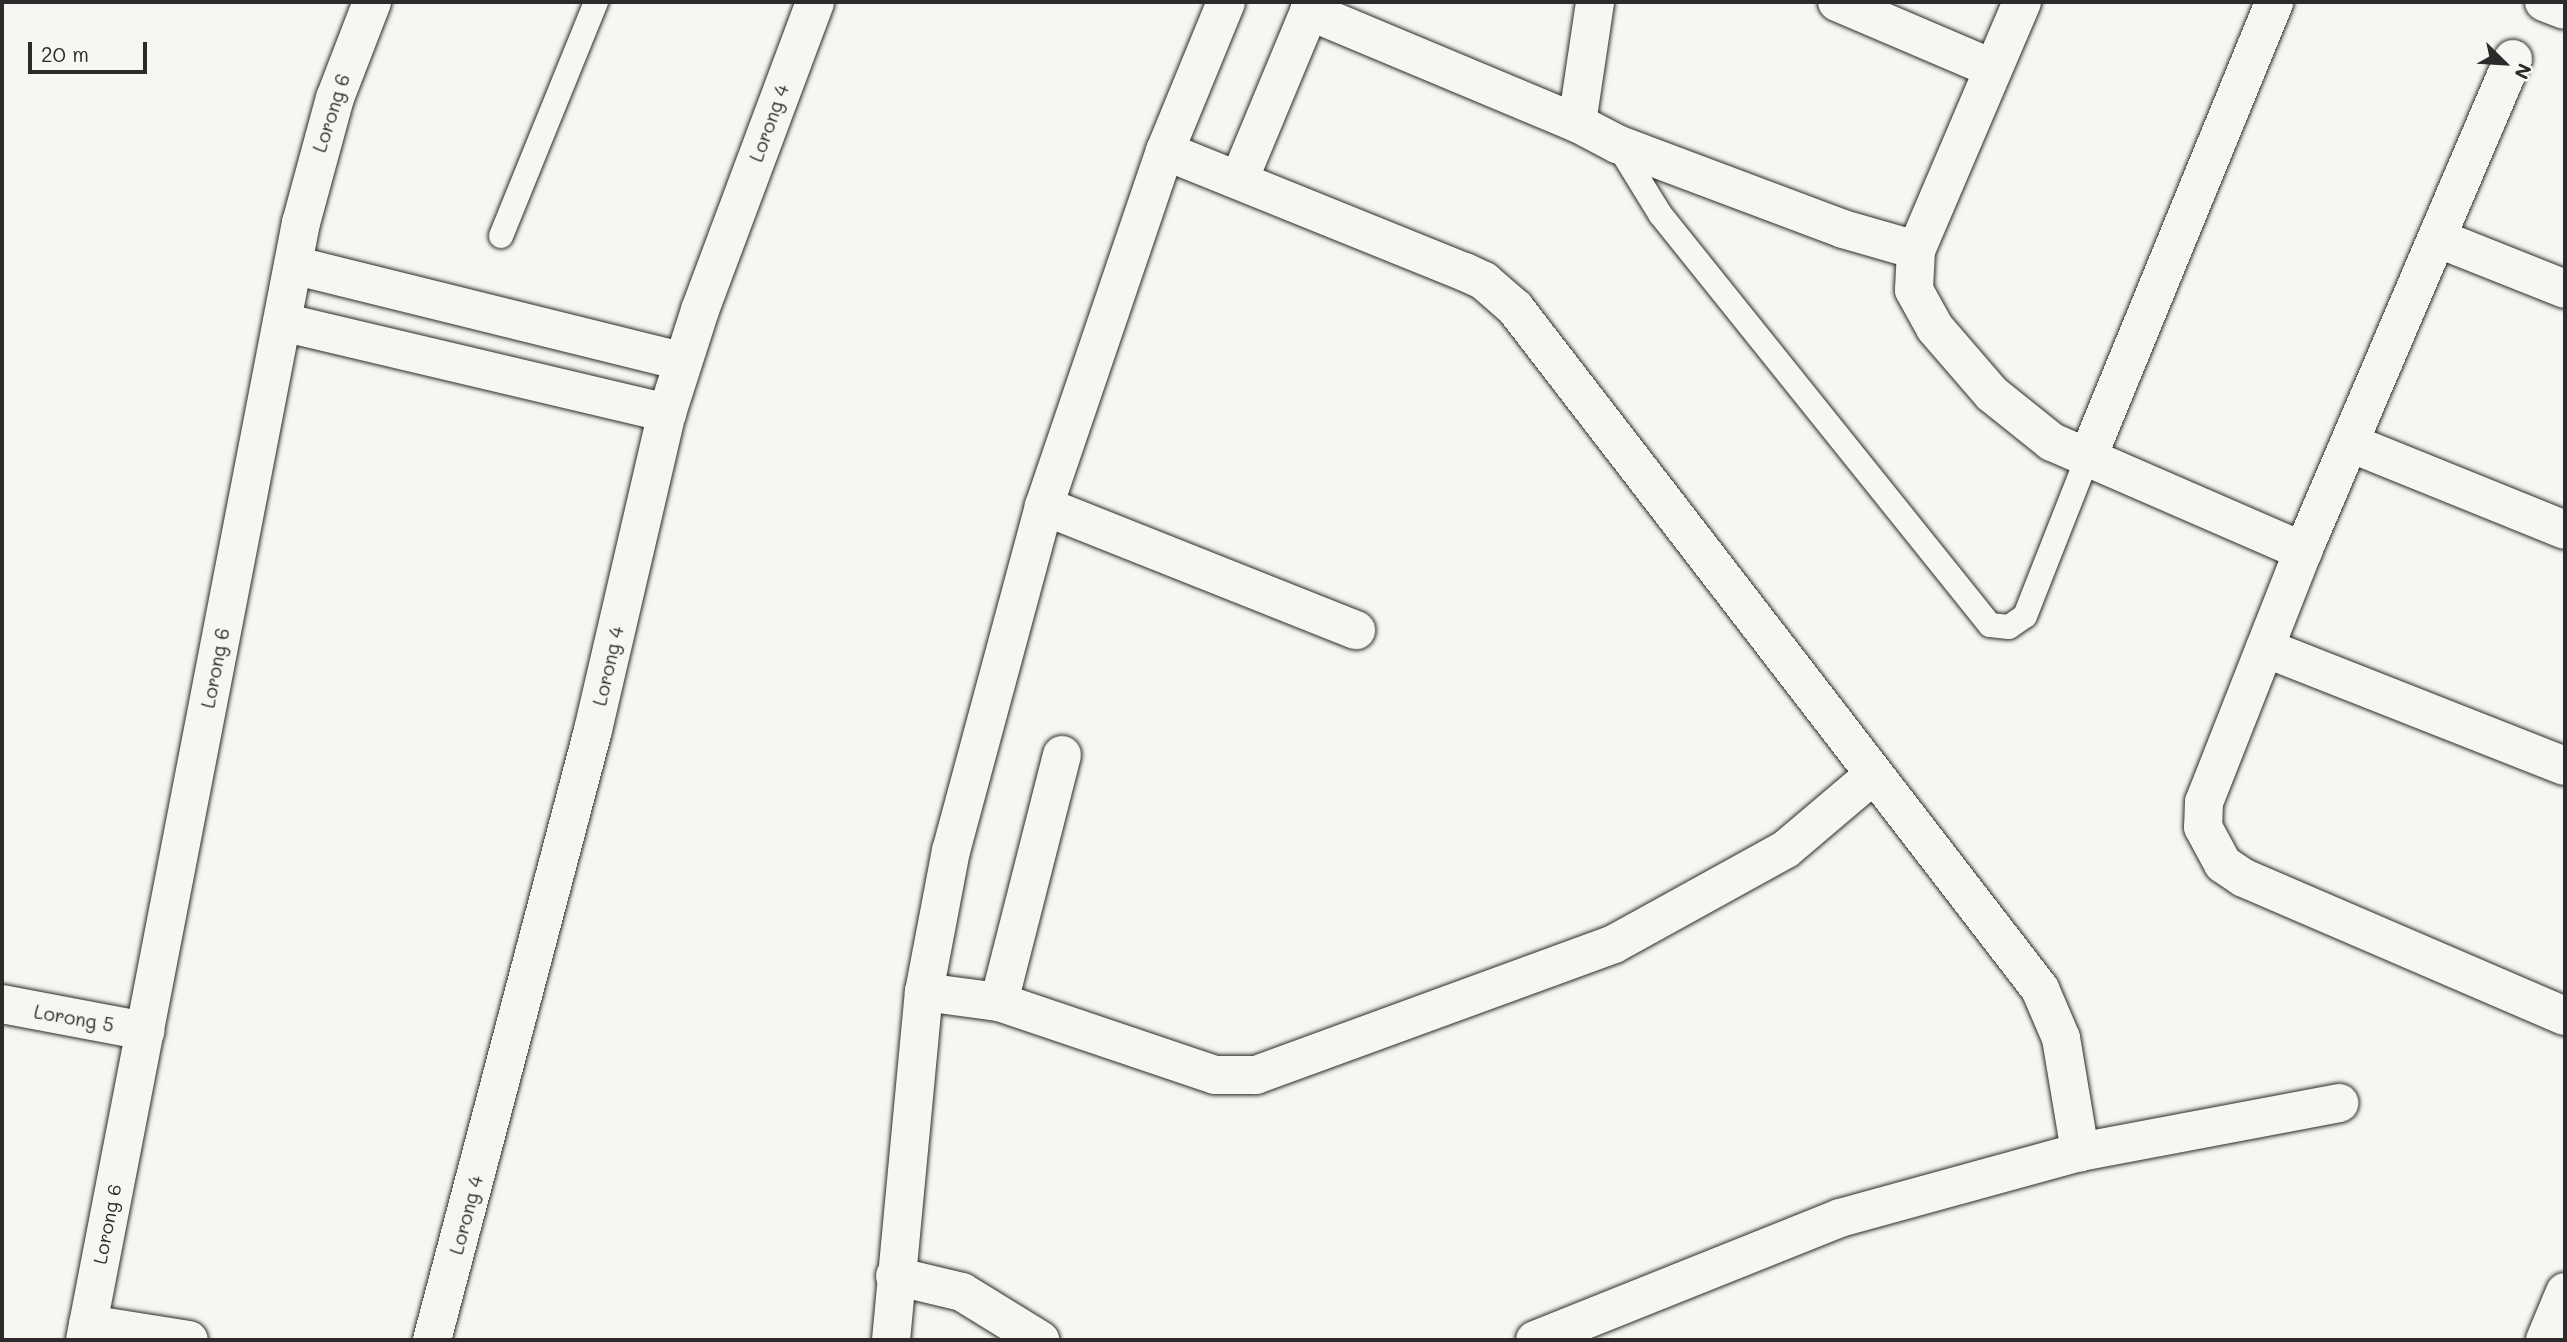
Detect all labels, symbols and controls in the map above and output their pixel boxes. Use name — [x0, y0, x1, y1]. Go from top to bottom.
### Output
scale bar — [32, 28, 150, 72]
north arrow — [2469, 28, 2539, 98]
text: 20 m — [41, 40, 89, 67]
text: N — [2509, 60, 2538, 83]
street label: Lorong 6 — [308, 71, 354, 155]
street label: Lorong 4 — [744, 81, 794, 165]
street label: Lorong 4 — [588, 624, 628, 708]
street label: Lorong 6 — [196, 626, 234, 710]
street label: Lorong 5 — [32, 1000, 116, 1036]
street label: Lorong 4 — [445, 1173, 487, 1257]
street label: Lorong 6 — [88, 1182, 126, 1266]

